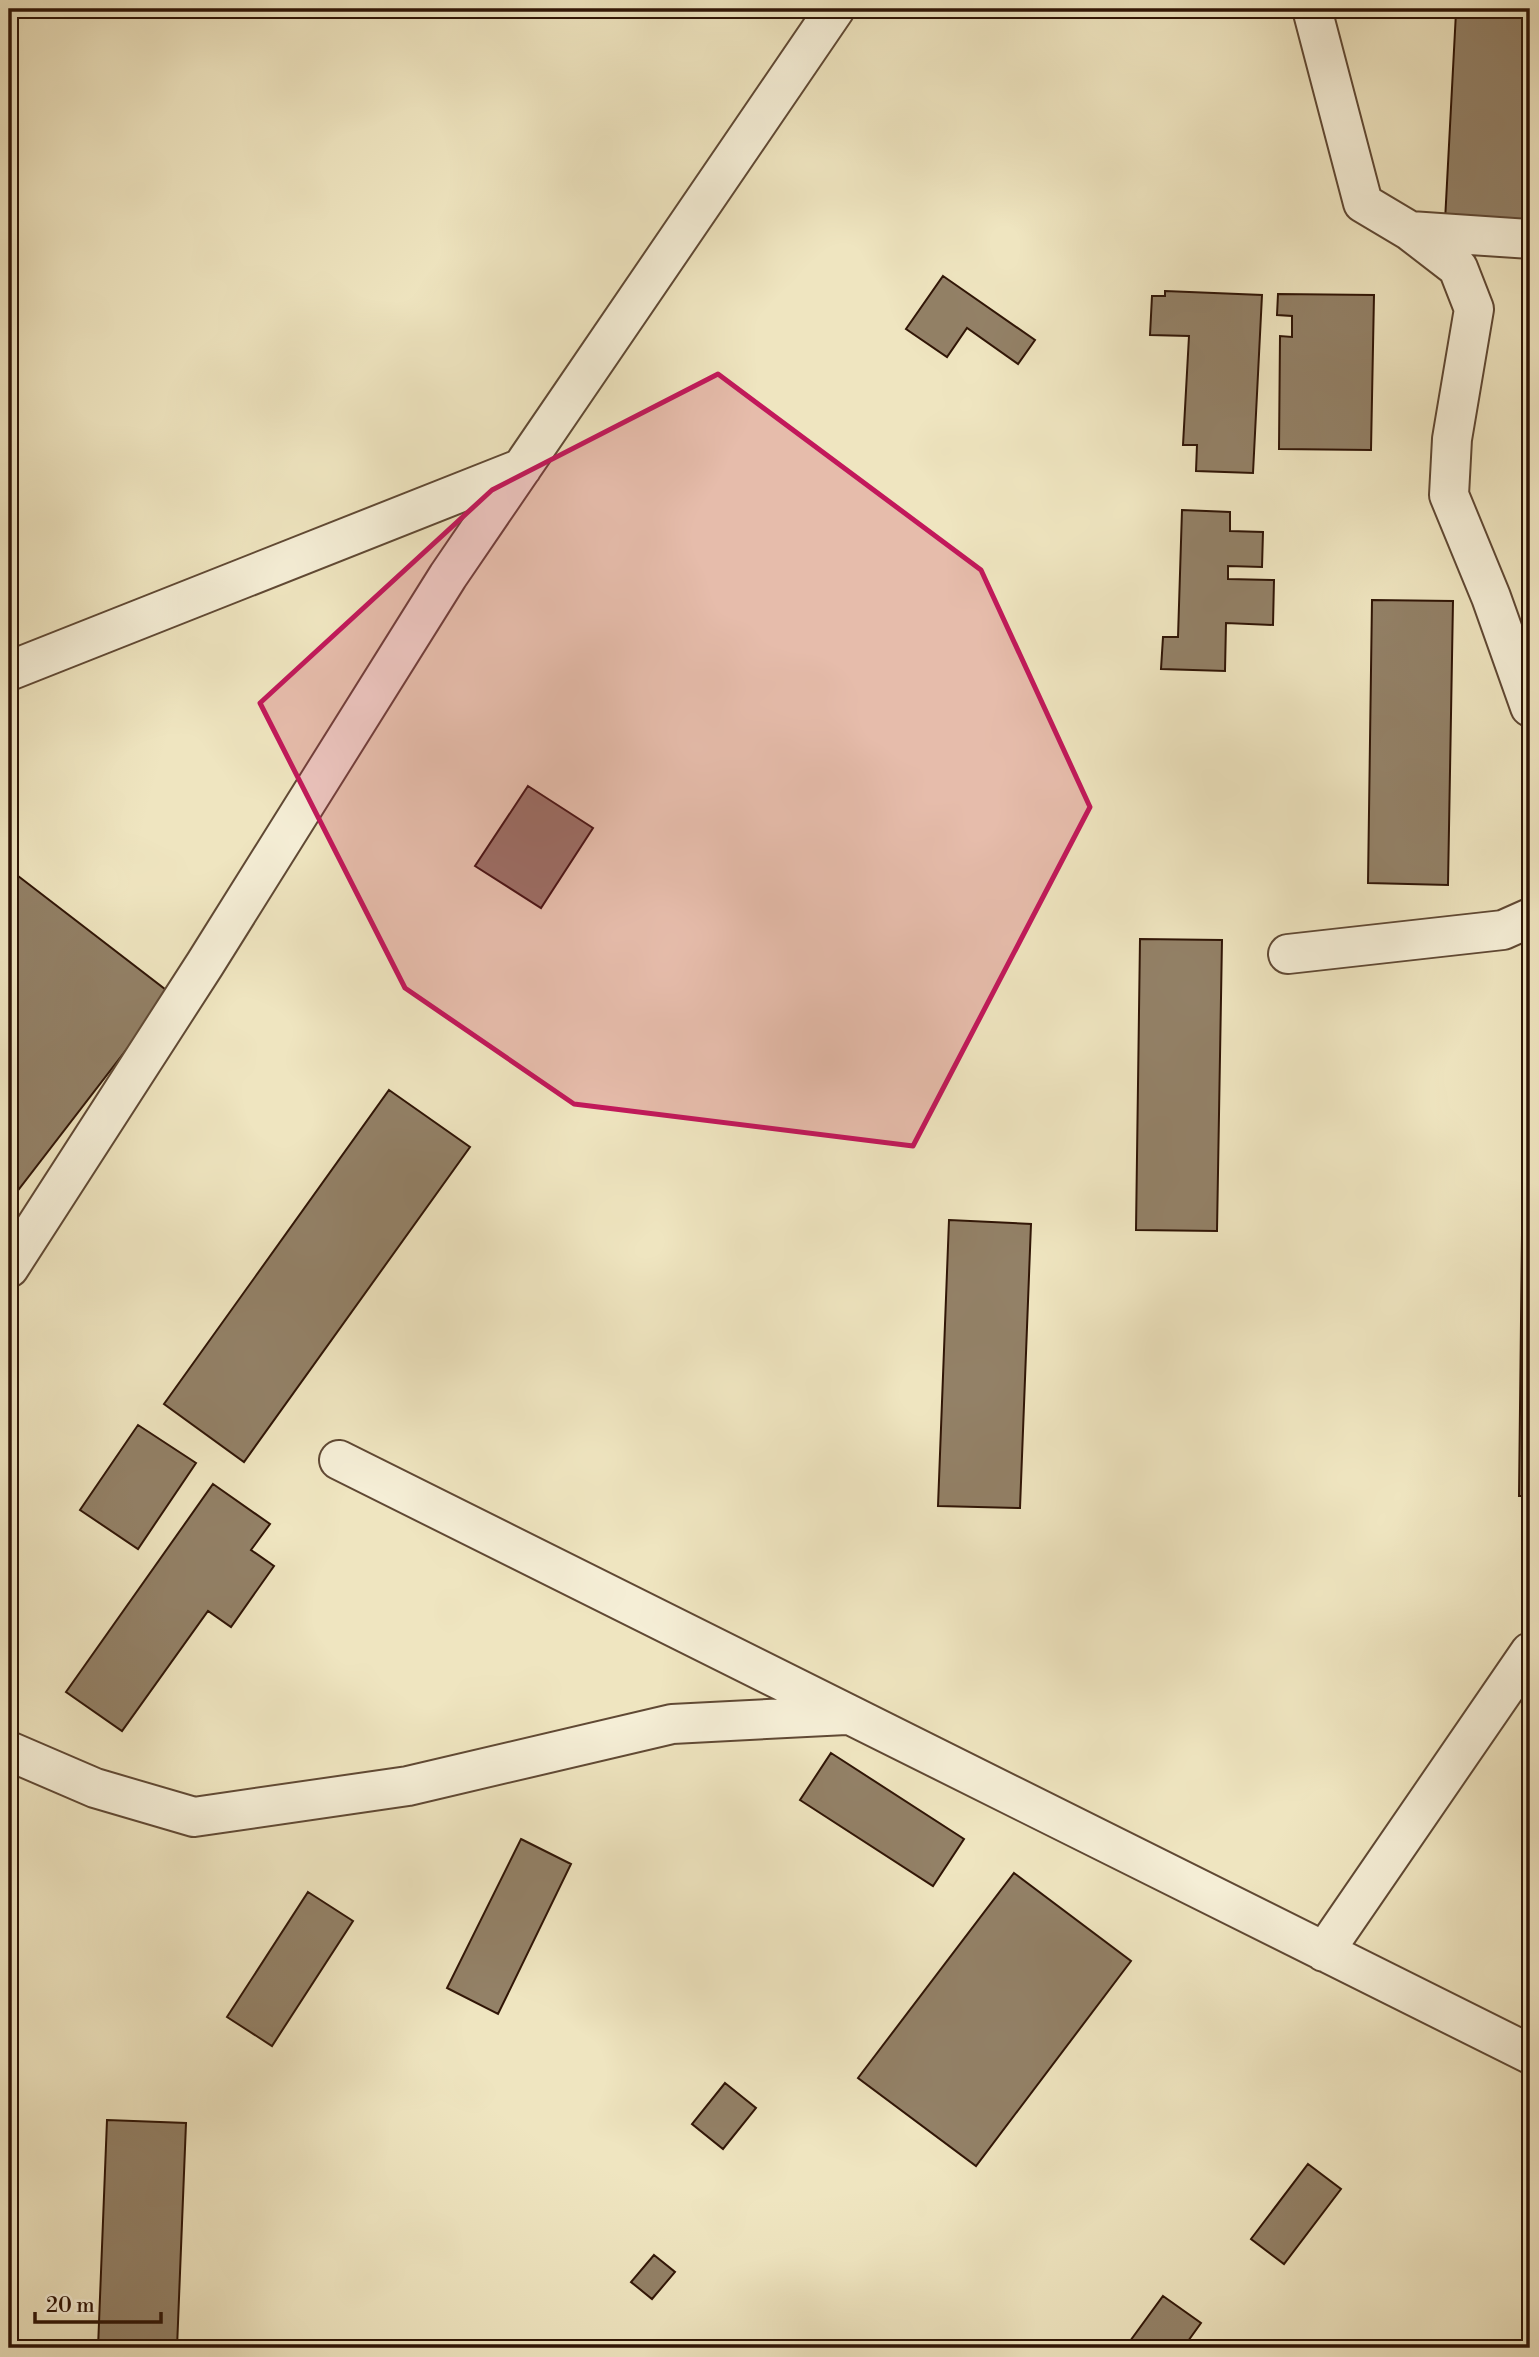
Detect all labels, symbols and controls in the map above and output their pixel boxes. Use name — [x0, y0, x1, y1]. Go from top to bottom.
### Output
scale bar — [35, 2280, 161, 2324]
text: 20 m — [46, 2293, 95, 2319]

